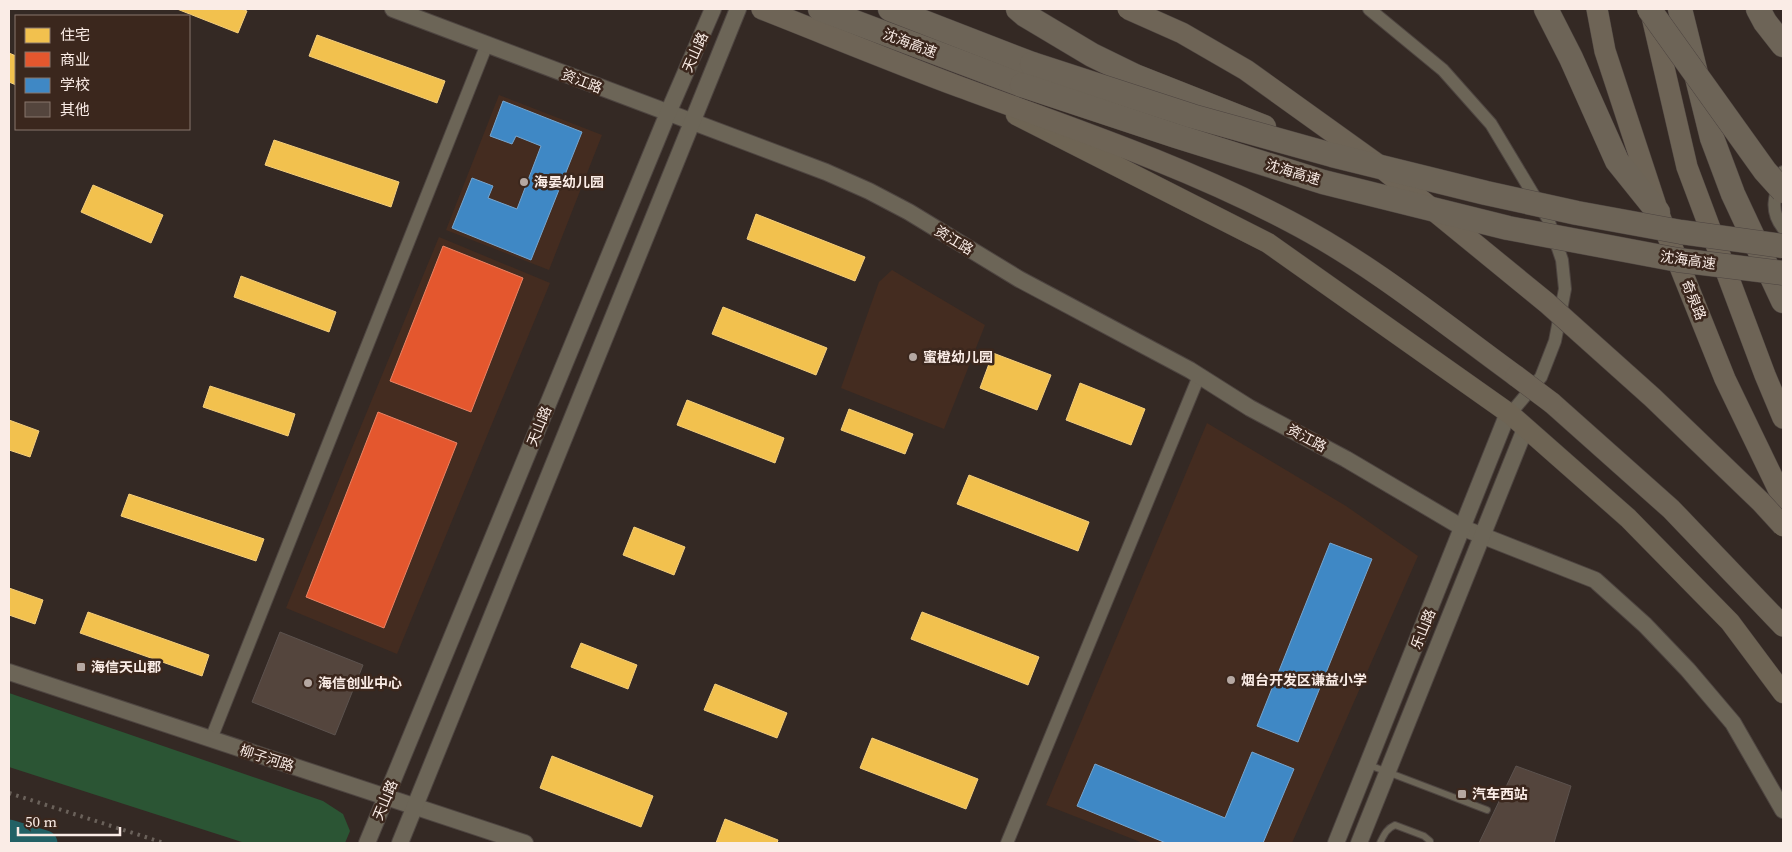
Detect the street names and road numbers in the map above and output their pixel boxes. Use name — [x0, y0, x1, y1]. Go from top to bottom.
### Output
street label: 沈海高速 — [880, 24, 940, 62]
street label: 天山路 — [677, 29, 713, 75]
street label: 资江路 — [559, 64, 605, 98]
street label: 沈海高速 — [1263, 154, 1323, 190]
street label: 资江路 — [931, 221, 977, 259]
street label: 沈海高速 — [1659, 246, 1717, 274]
street label: 奇泉路 — [1677, 277, 1711, 323]
street label: 天山路 — [522, 403, 556, 449]
street label: 资江路 — [1284, 419, 1330, 457]
street label: 乐山路 — [1406, 606, 1440, 652]
street label: 柳子河路 — [237, 740, 297, 776]
street label: 天山路 — [368, 777, 402, 823]

